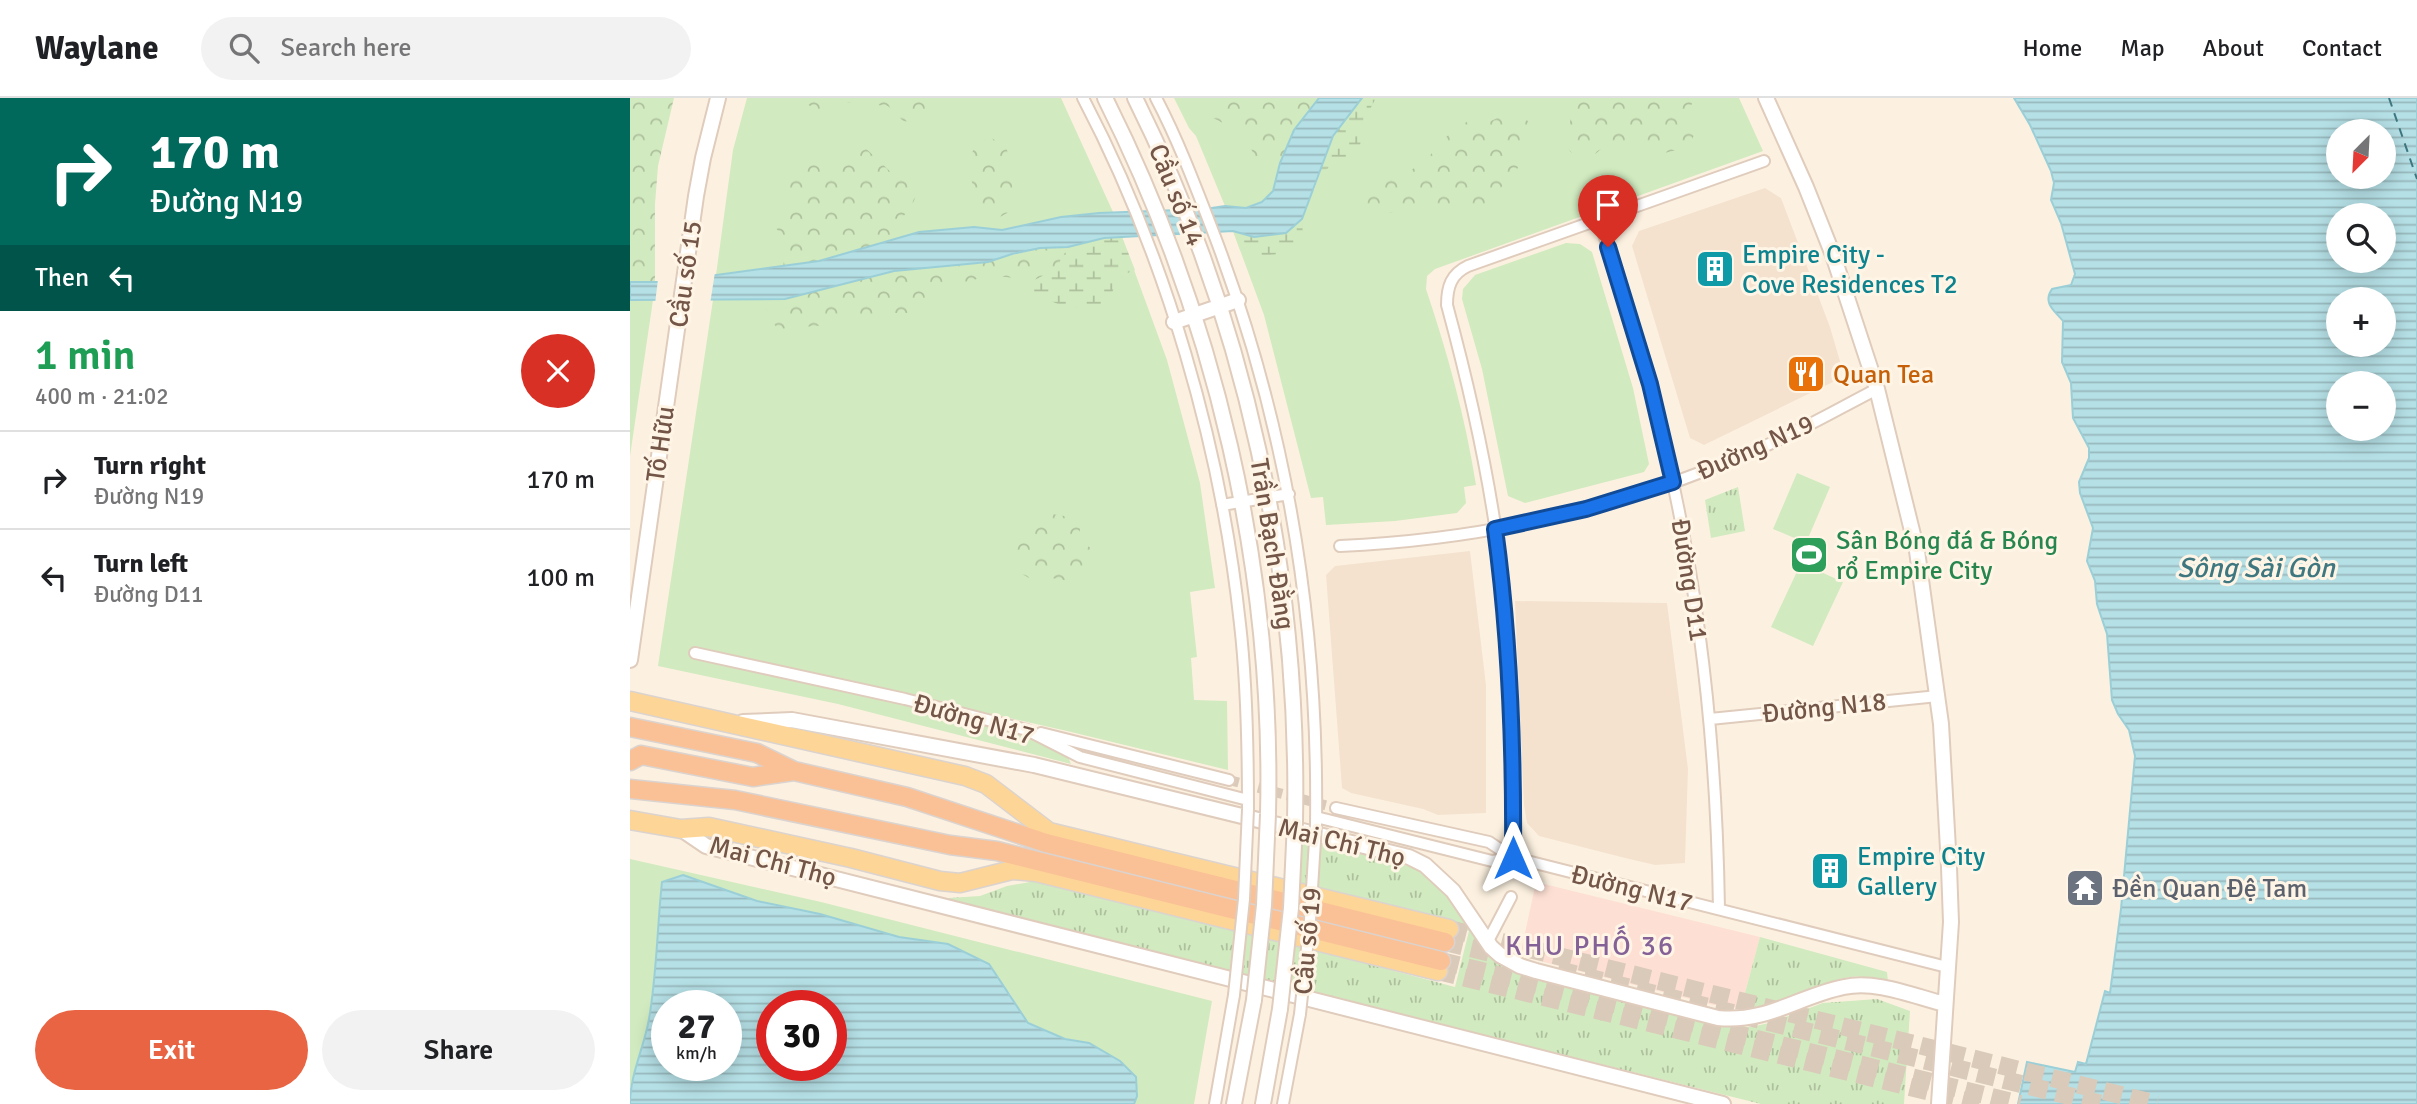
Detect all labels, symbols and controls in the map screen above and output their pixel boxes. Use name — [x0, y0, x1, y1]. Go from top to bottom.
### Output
search box — [201, 17, 691, 80]
text: Waylane — [35, 28, 159, 69]
icon: search — [225, 29, 263, 67]
text: Search here — [281, 32, 412, 64]
text: Home — [2022, 33, 2082, 63]
text: Map — [2120, 33, 2165, 63]
text: About — [2203, 33, 2264, 63]
text: Contact — [2302, 33, 2382, 63]
north arrow — [2326, 119, 2396, 189]
map controls — [2326, 119, 2396, 441]
text: 170 m — [150, 122, 280, 182]
icon: right — [35, 126, 126, 217]
street label: Cầu số 14 — [1141, 140, 1211, 251]
pin — [1578, 175, 1638, 247]
text: Đường N19 — [150, 182, 303, 221]
icon: arrive — [1589, 186, 1627, 224]
button: search — [2326, 203, 2396, 273]
street label: Cầu số 15 — [663, 219, 709, 330]
place label: Empire City - Cove Residences T2 — [1742, 239, 1958, 301]
building icon: Empire City - Cove Residences T2 — [1694, 248, 1736, 290]
icon: left — [103, 259, 141, 297]
text: Then — [35, 262, 89, 294]
button: + — [2326, 287, 2396, 357]
text: 1 min — [35, 330, 136, 381]
button: close — [521, 334, 595, 408]
restaurant icon: Quan Tea — [1785, 353, 1827, 395]
place label: Quan Tea — [1833, 359, 1934, 391]
button: − — [2326, 371, 2396, 441]
text: 400 m · 21:02 — [35, 382, 169, 411]
street label: Tố Hữu — [640, 404, 682, 484]
street label: Đường N19 — [1692, 408, 1819, 488]
text: Turn right — [94, 450, 206, 482]
street label: Trần Bạch Đằng — [1243, 456, 1301, 632]
icon: right — [35, 461, 73, 499]
text: 170 m — [526, 464, 595, 496]
text: Đường N19 — [94, 482, 204, 511]
street label: Đường D11 — [1664, 517, 1714, 644]
place label: Sân Bóng đá & Bóng rổ Empire City — [1836, 525, 2058, 587]
sports icon: Sân Bóng đá & Bóng rổ Empire City — [1788, 534, 1830, 576]
text: Turn left — [94, 548, 188, 580]
water label: Sông Sài Gòn — [2177, 551, 2336, 585]
icon: left — [35, 559, 73, 597]
text: 100 m — [526, 562, 595, 594]
text: Đường D11 — [94, 580, 203, 609]
street label: Đường N18 — [1761, 686, 1888, 730]
street label: Đường N17 — [909, 687, 1038, 752]
street label: Mai Chí Thọ — [1275, 812, 1409, 874]
position arrow — [1476, 821, 1550, 895]
street label: Mai Chí Thọ — [706, 830, 840, 894]
place label: Empire City Gallery — [1857, 841, 1985, 903]
building icon: Empire City Gallery — [1809, 850, 1851, 892]
street label: Đường N17 — [1567, 858, 1696, 920]
temple icon: Đền Quan Đệ Tam — [2064, 867, 2106, 909]
place label: Đền Quan Đệ Tam — [2112, 873, 2307, 905]
street label: Cầu số 19 — [1287, 886, 1329, 996]
district label: KHU PHỐ 36 — [1505, 925, 1675, 963]
speed limit sign: 30 — [756, 990, 847, 1081]
text: 27 — [678, 1005, 715, 1048]
button: Exit — [35, 1010, 308, 1090]
button: Share — [322, 1010, 595, 1090]
text: km/h — [676, 1042, 717, 1064]

